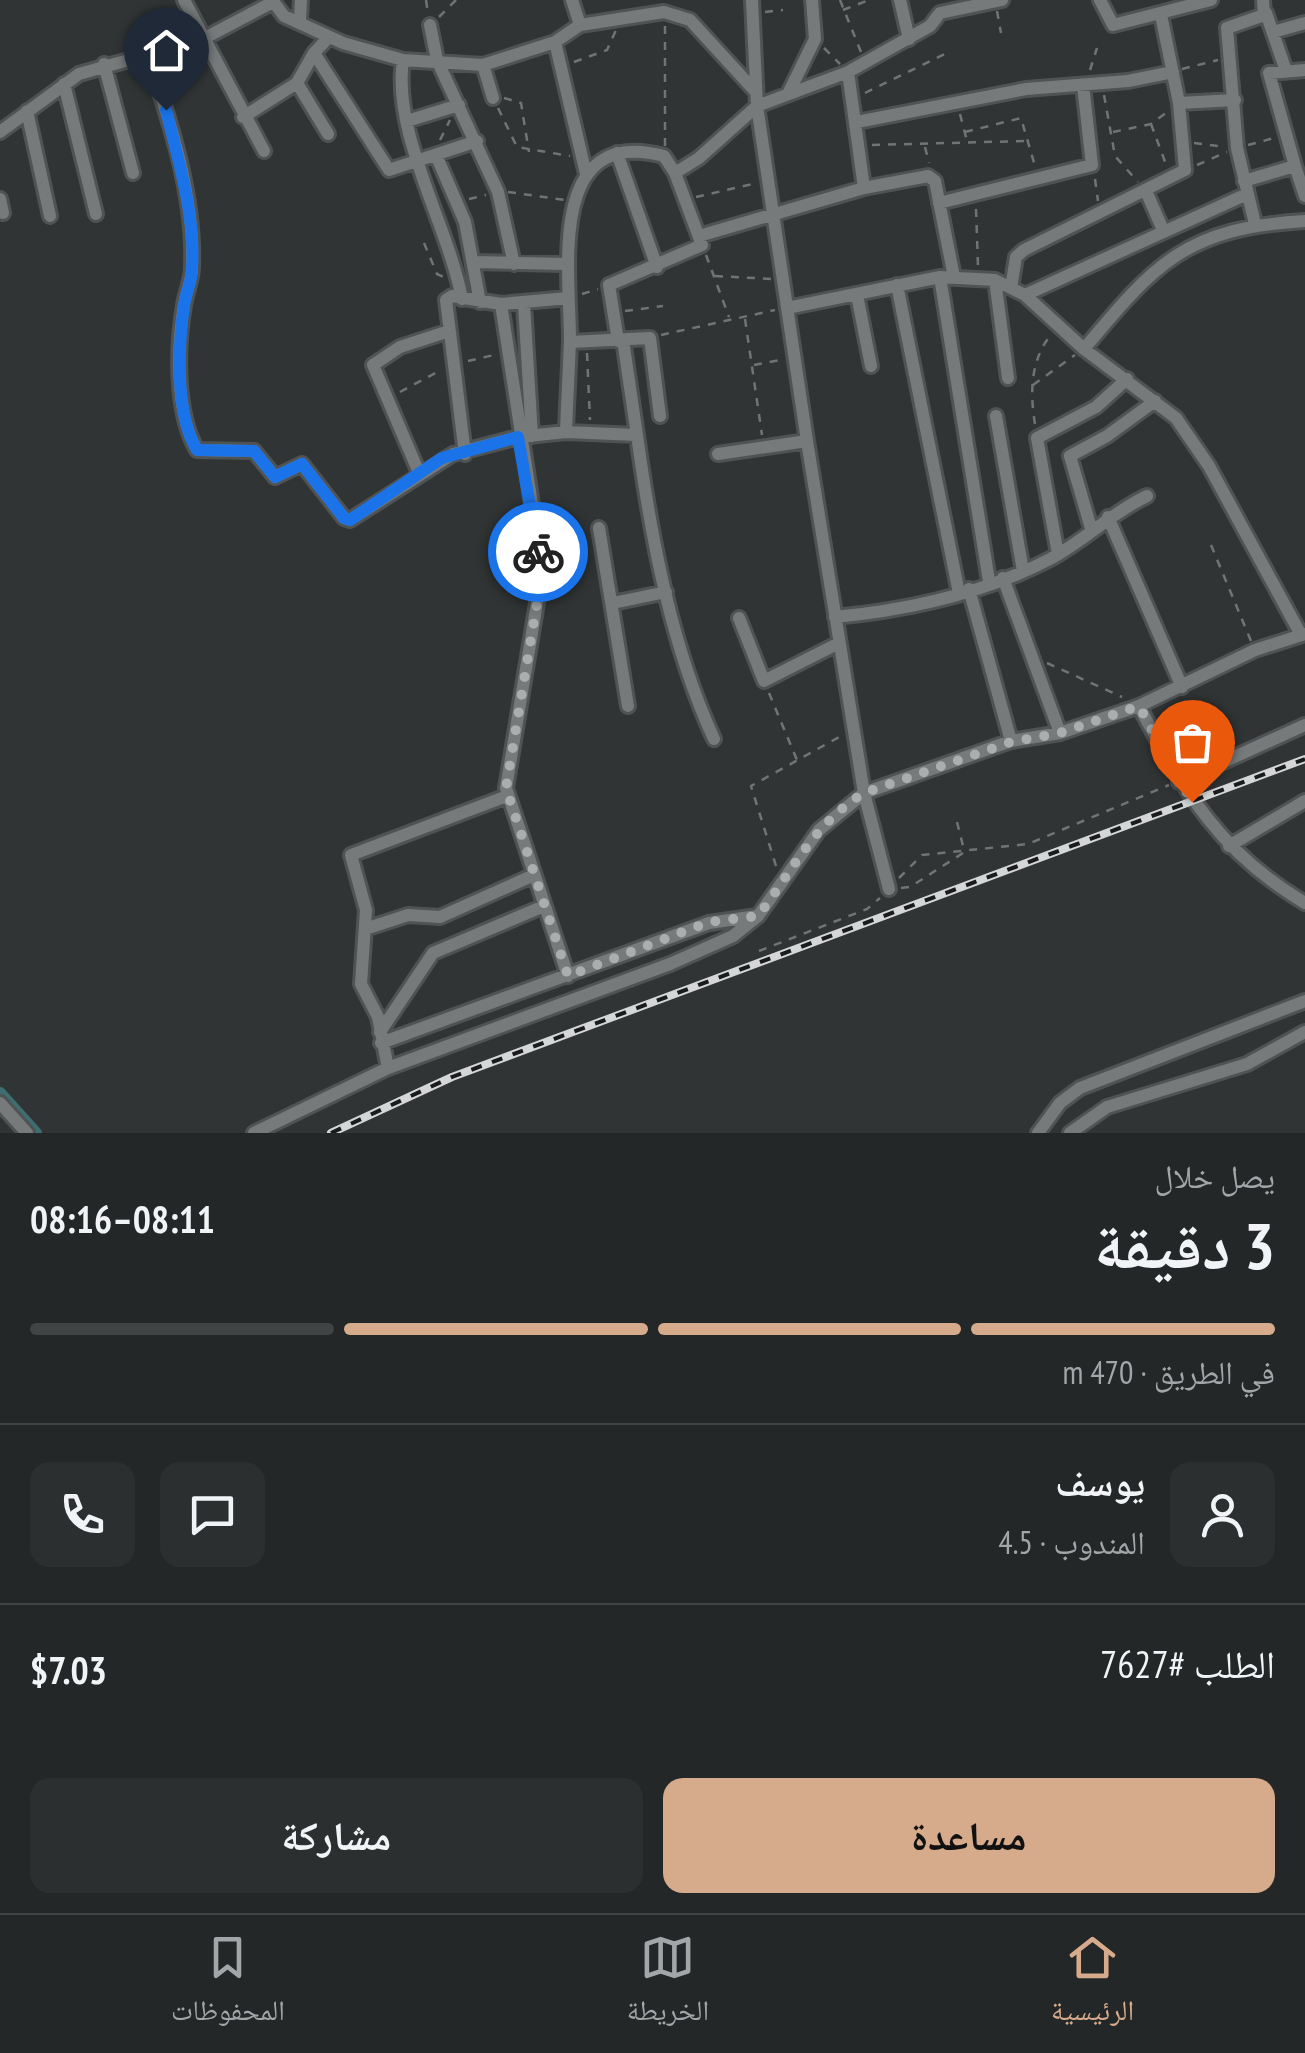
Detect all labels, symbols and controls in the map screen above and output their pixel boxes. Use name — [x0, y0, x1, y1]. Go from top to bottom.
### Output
pin — [124, 8, 209, 111]
icon: home — [139, 23, 194, 78]
courier — [488, 502, 588, 602]
icon: bike — [511, 525, 566, 580]
pin — [1150, 700, 1235, 803]
icon: bag — [1165, 715, 1220, 770]
text: يصل خلال — [1155, 1155, 1275, 1197]
text: 08:11–08:16 — [30, 1194, 215, 1243]
text: 3 دقيقة — [1094, 1203, 1275, 1287]
text: في الطريق · 470 m — [1063, 1351, 1275, 1393]
text: يوسف — [1055, 1457, 1145, 1506]
button: phone — [30, 1462, 135, 1567]
button: chat — [160, 1462, 265, 1567]
button: person — [1170, 1462, 1275, 1567]
text: المندوب · 4.5 — [998, 1521, 1145, 1563]
text: الطلب #7627 — [1100, 1639, 1275, 1688]
text: $7.03 — [30, 1645, 107, 1694]
button: مشاركة — [30, 1778, 643, 1893]
button: مساعدة — [663, 1778, 1275, 1893]
tab: المحفوظات — [171, 1930, 285, 2038]
tab: الخريطة — [627, 1930, 709, 2038]
tab: الرئيسية — [1051, 1930, 1134, 2038]

